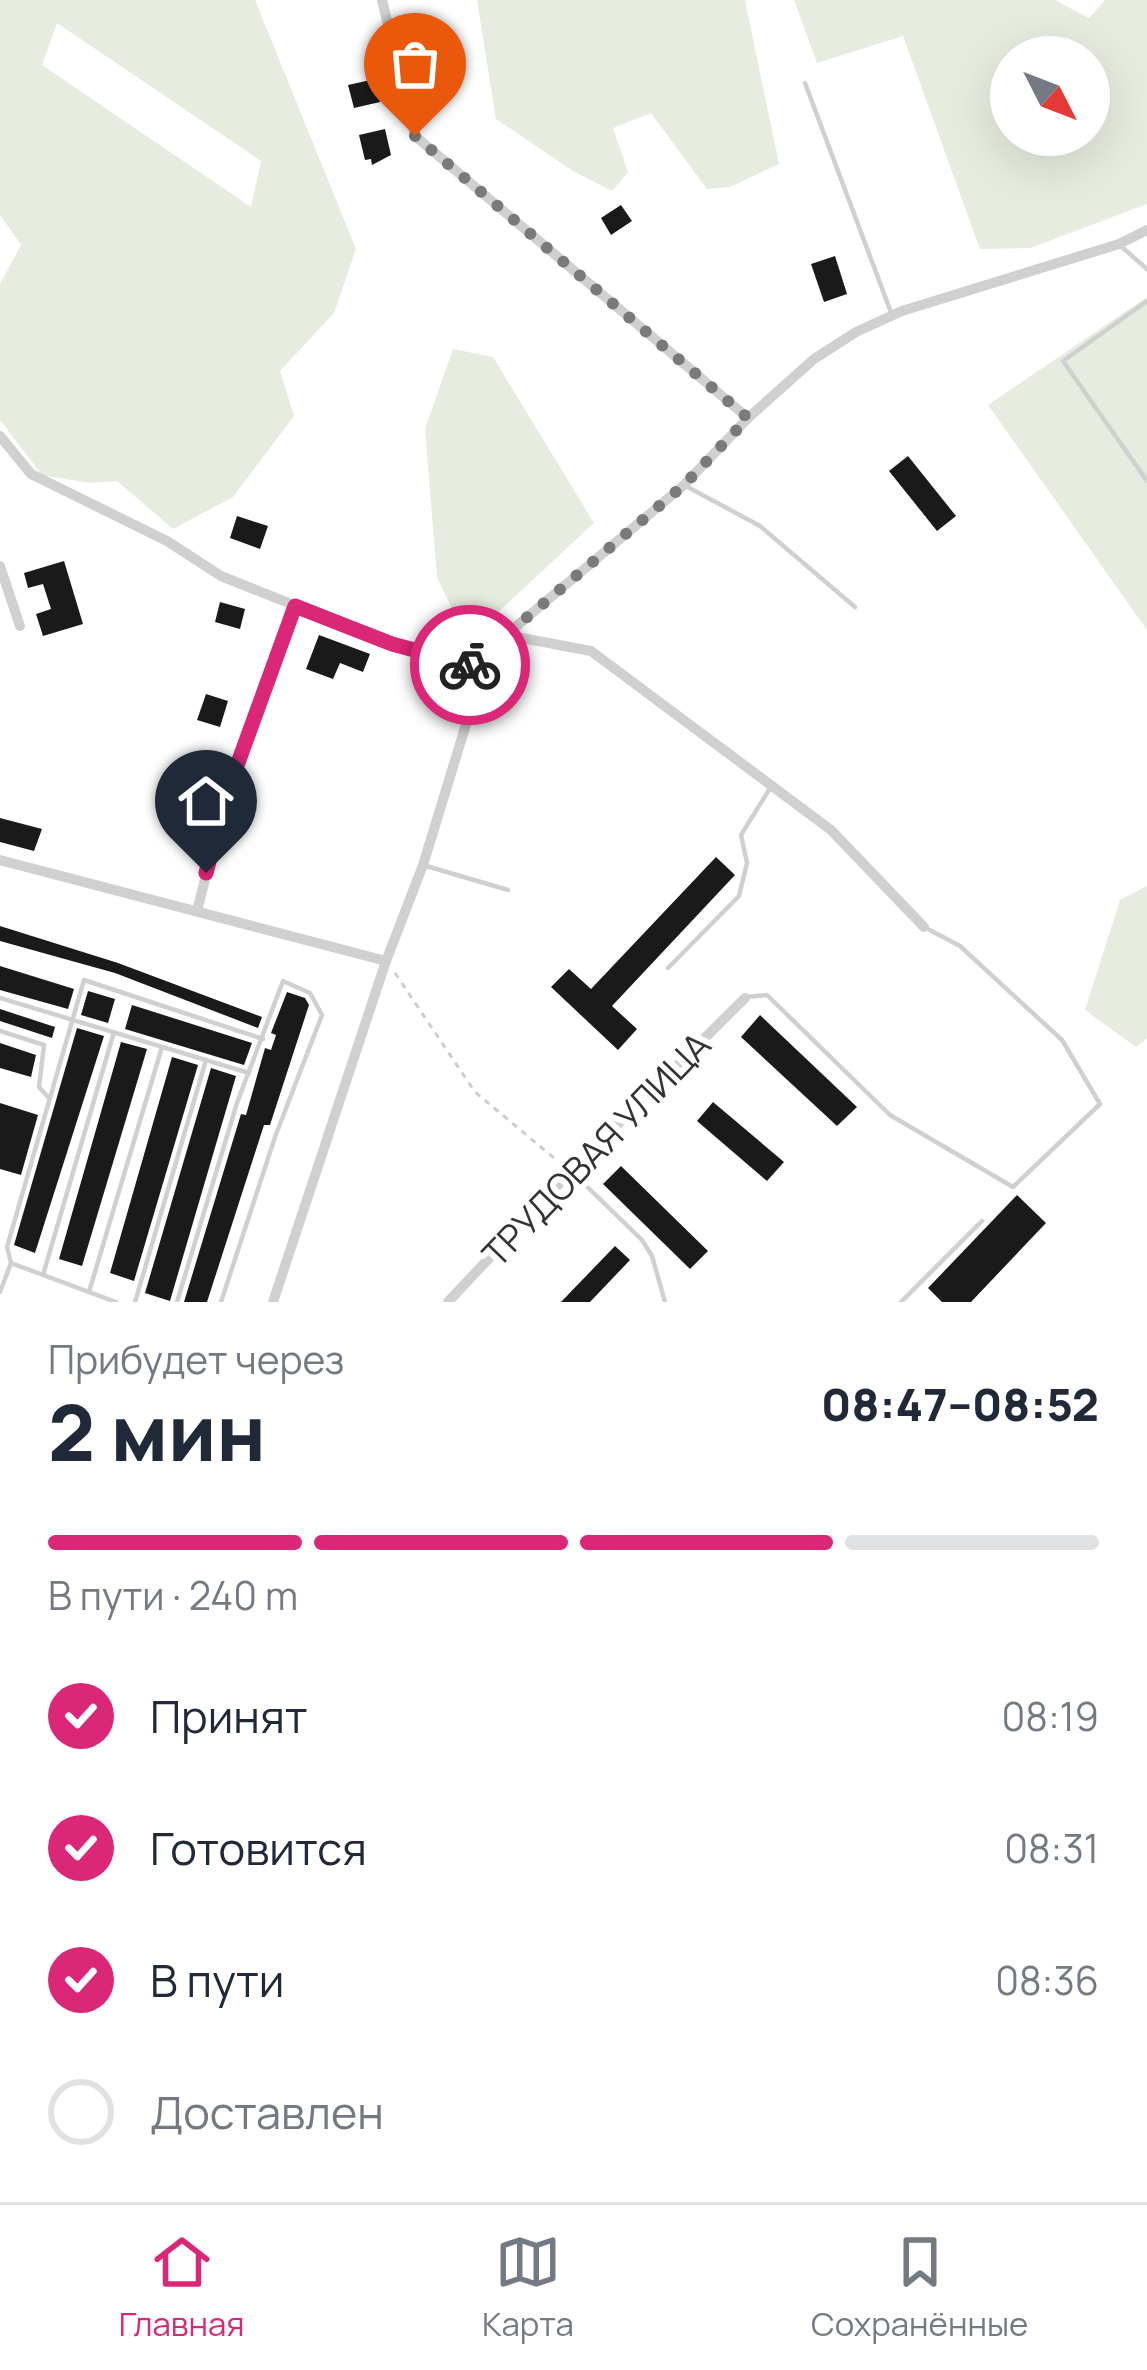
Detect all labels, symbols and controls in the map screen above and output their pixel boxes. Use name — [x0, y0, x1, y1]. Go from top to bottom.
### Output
pin — [364, 13, 466, 136]
icon: bag — [382, 31, 448, 97]
north arrow — [990, 36, 1110, 156]
map controls — [990, 36, 1110, 156]
courier — [410, 605, 530, 725]
icon: bike — [437, 632, 503, 698]
pin — [155, 750, 257, 873]
icon: home — [173, 768, 239, 834]
street label: ТРУДОВАЯ УЛИЦА — [471, 1021, 721, 1277]
text: Прибудет через — [48, 1332, 344, 1386]
text: 08:47–08:52 — [821, 1373, 1099, 1435]
text: 2 мин — [48, 1378, 266, 1484]
text: В пути · 240 m — [48, 1568, 298, 1622]
icon: check — [48, 1683, 114, 1749]
text: Принят — [150, 1685, 308, 1747]
text: 08:19 — [1001, 1689, 1099, 1743]
icon: check — [48, 1815, 114, 1881]
text: Готовится — [150, 1817, 367, 1879]
text: 08:31 — [1004, 1821, 1099, 1875]
icon: check — [48, 1947, 114, 2013]
text: В пути — [150, 1949, 284, 2011]
text: 08:36 — [995, 1953, 1099, 2007]
text: Доставлен — [150, 2081, 384, 2143]
tab: Главная — [119, 2229, 245, 2346]
tab: Карта — [482, 2229, 574, 2346]
tab: Сохранённые — [811, 2229, 1028, 2346]

